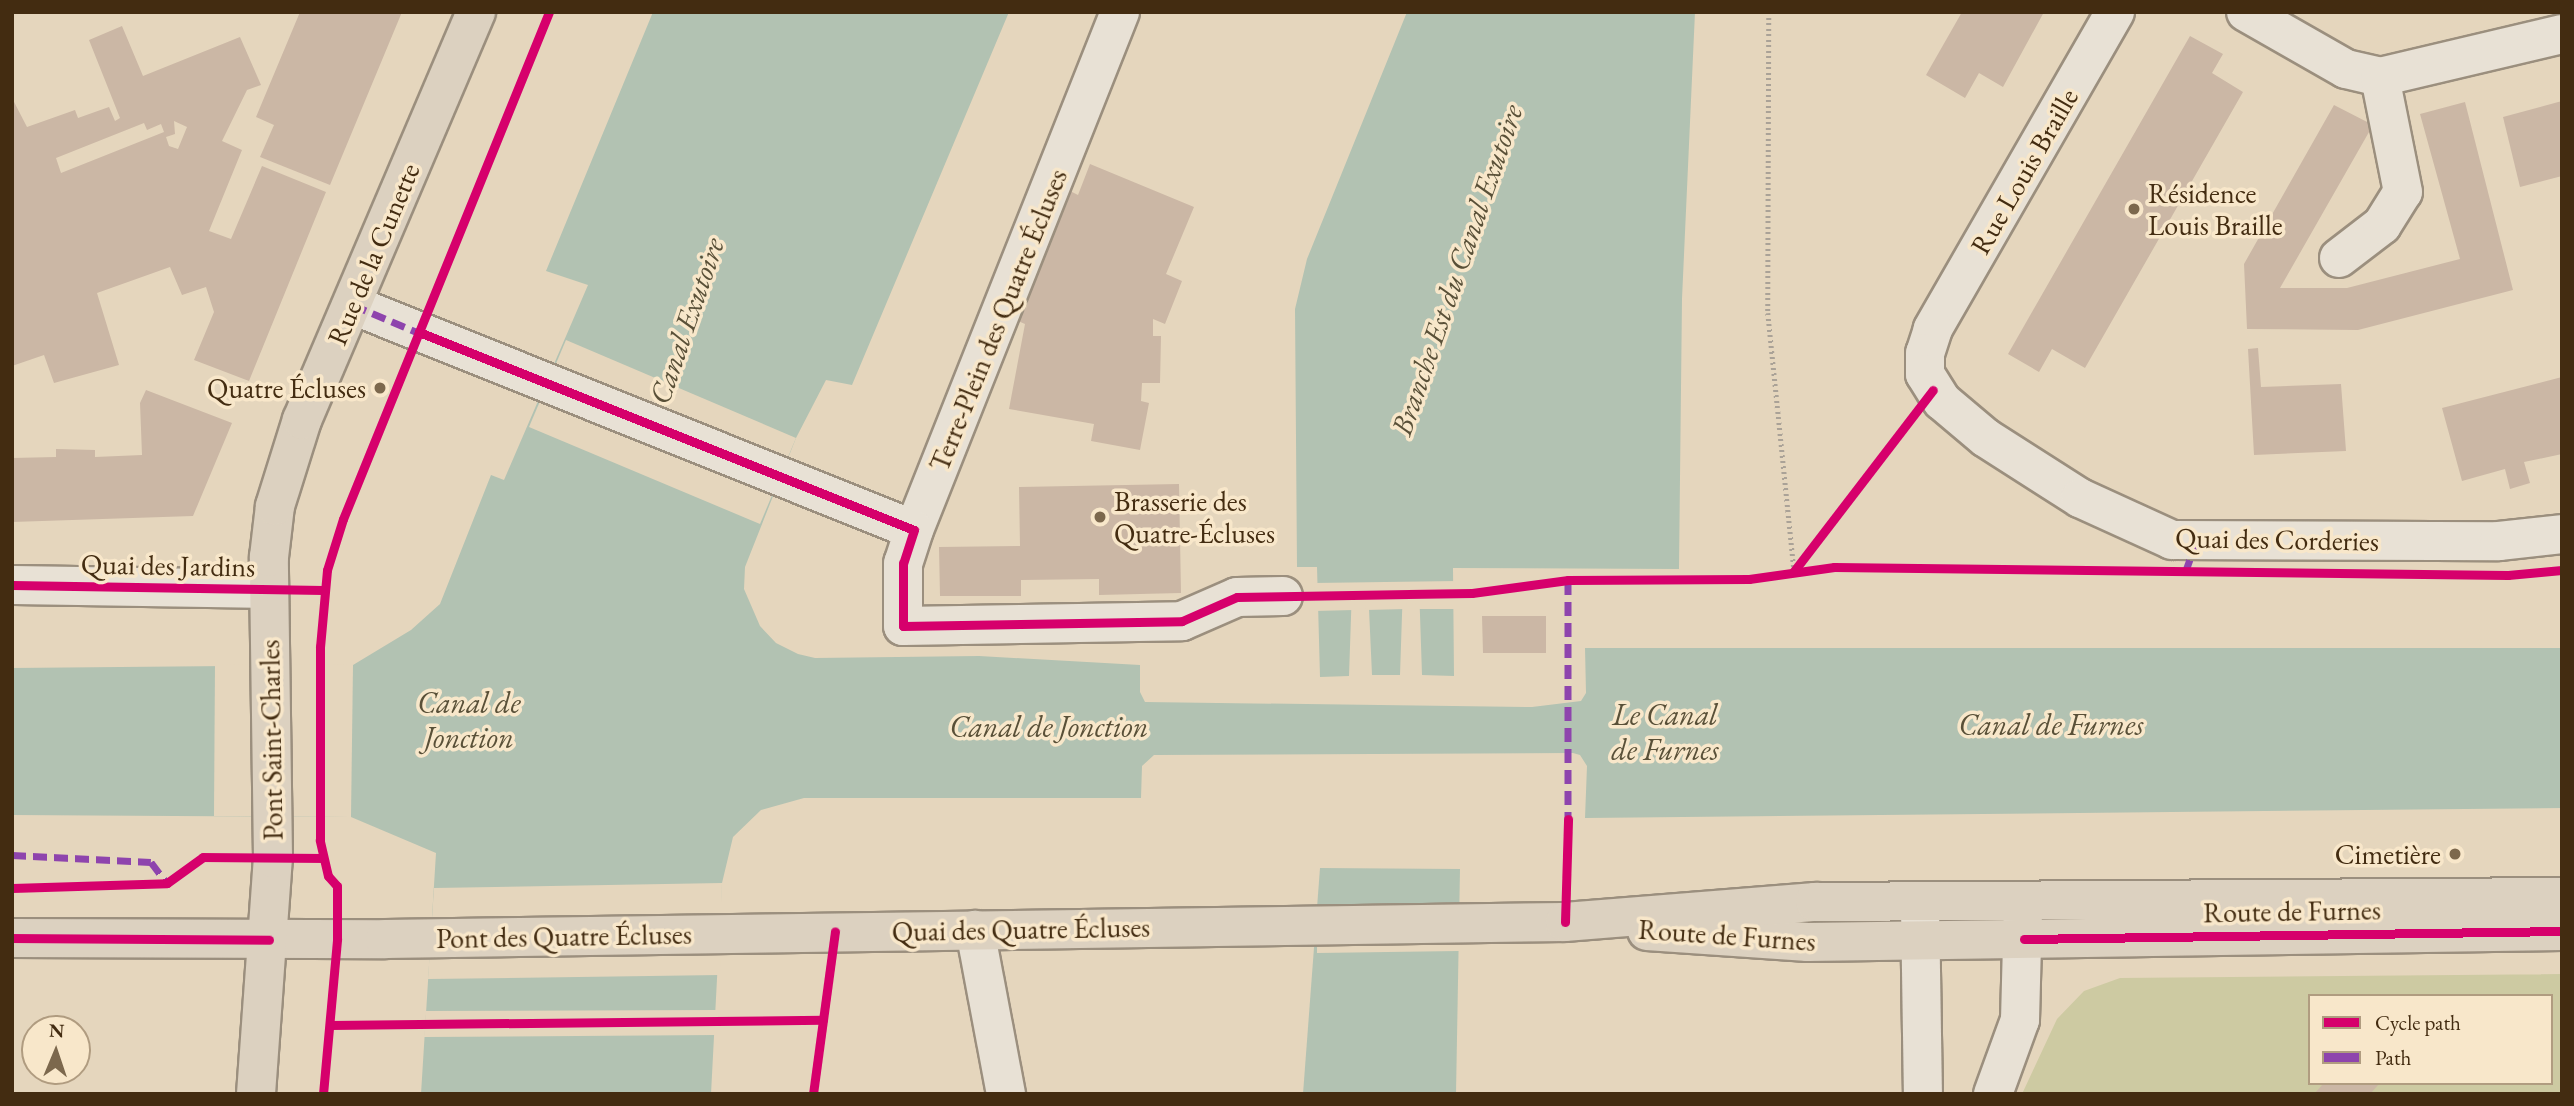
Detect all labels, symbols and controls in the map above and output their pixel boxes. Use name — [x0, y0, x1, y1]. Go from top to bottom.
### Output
street label: Rue Louis Braille — [1963, 82, 2085, 260]
water label: Branche Est du Canal Exutoire — [1383, 100, 1531, 440]
street label: Rue de la Cunette — [320, 158, 426, 350]
street label: Terre-Plein des Quatre Écluses — [922, 164, 1074, 476]
place label: Résidence Louis Braille — [2148, 176, 2283, 242]
marker: Résidence Louis Braille — [2126, 201, 2142, 217]
water label: Canal Exutoire — [642, 233, 732, 409]
place label: Quatre Écluses — [207, 371, 366, 405]
marker: Quatre Écluses — [372, 380, 388, 396]
place label: Brasserie des Quatre-Écluses — [1114, 484, 1275, 550]
marker: Brasserie des Quatre-Écluses — [1092, 509, 1108, 525]
street label: Quai des Corderies — [2175, 520, 2379, 558]
street label: Quai des Jardins — [81, 547, 255, 583]
street label: Pont Saint-Charles — [252, 639, 290, 841]
water label: Canal de Jonction — [417, 685, 521, 756]
water label: Le Canal de Furnes — [1611, 697, 1719, 768]
water label: Canal de Furnes — [1958, 707, 2144, 743]
water label: Canal de Jonction — [950, 709, 1148, 745]
place label: Cimetière — [2335, 837, 2441, 871]
marker: Cimetière — [2447, 846, 2463, 862]
street label: Route de Furnes — [2203, 893, 2381, 929]
street label: Quai des Quatre Écluses — [892, 910, 1150, 948]
street label: Route de Furnes — [1637, 912, 1817, 958]
street label: Pont des Quatre Écluses — [436, 917, 692, 955]
legend — [2308, 994, 2553, 1085]
text: Cycle path — [2375, 1009, 2461, 1036]
north arrow — [21, 1015, 91, 1085]
text: N — [49, 1018, 65, 1043]
text: Path — [2375, 1044, 2411, 1071]

